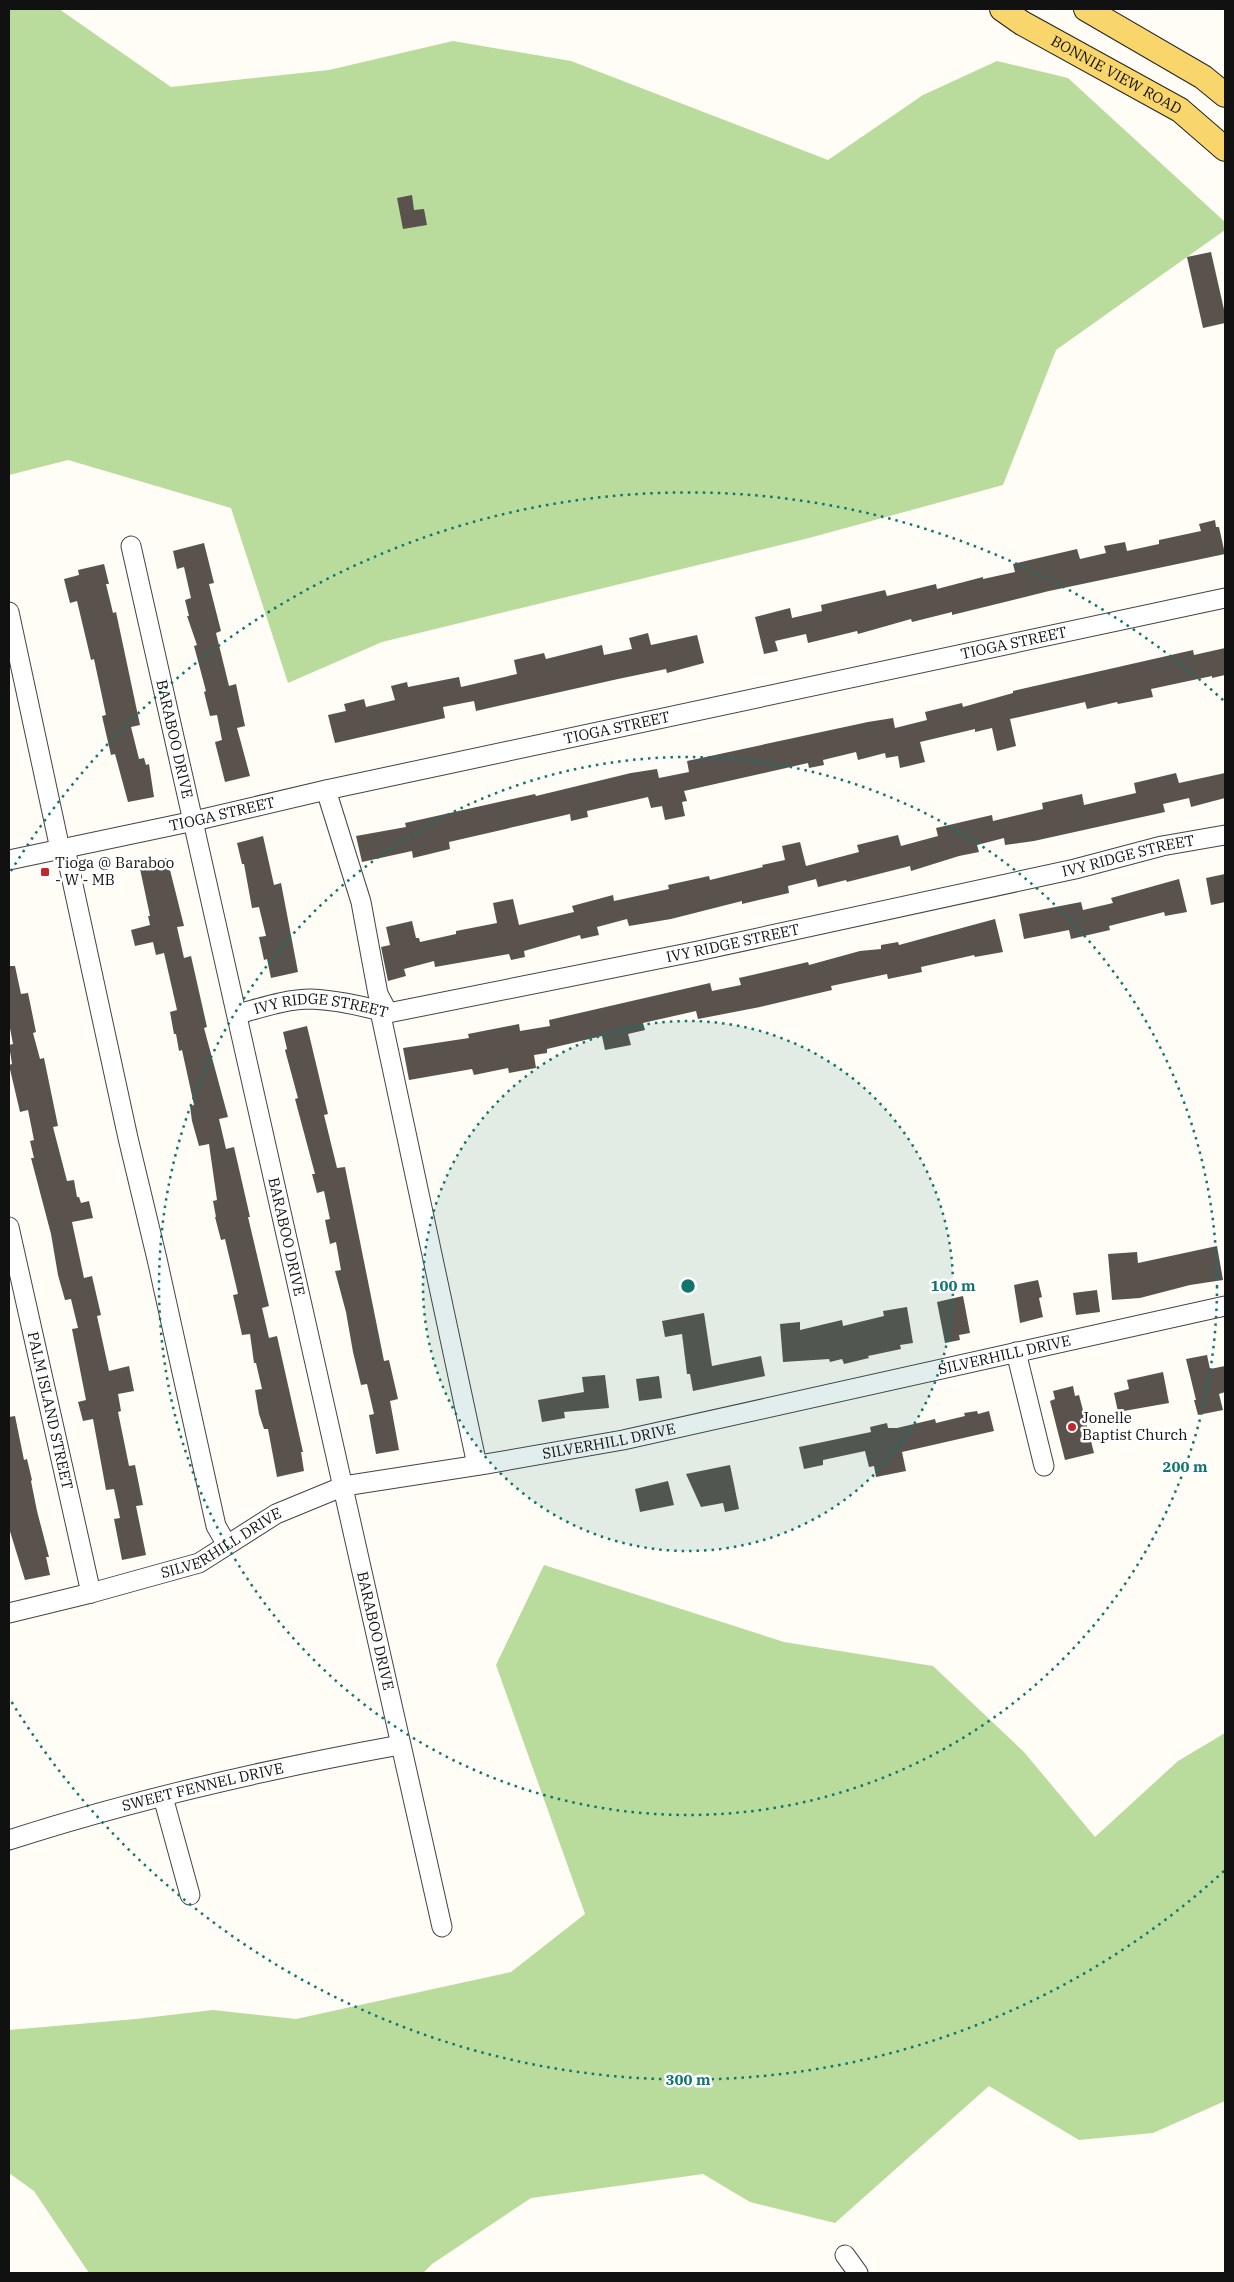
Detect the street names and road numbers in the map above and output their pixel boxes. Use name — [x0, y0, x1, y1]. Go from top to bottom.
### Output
street label: BONNIE VIEW ROAD — [1048, 31, 1185, 118]
street label: TIOGA STREET — [959, 622, 1069, 663]
street label: BARABOO DRIVE — [152, 678, 198, 800]
street label: TIOGA STREET — [562, 707, 672, 748]
street label: TIOGA STREET — [167, 792, 277, 835]
street label: IVY RIDGE STREET — [1060, 830, 1196, 881]
street label: IVY RIDGE STREET — [664, 919, 801, 966]
street label: IVY RIDGE STREET — [251, 989, 391, 1022]
street label: BARABOO DRIVE — [264, 1175, 310, 1298]
street label: PALM ISLAND STREET — [24, 1330, 78, 1491]
street label: SILVERHILL DRIVE — [936, 1331, 1073, 1379]
street label: SILVERHILL DRIVE — [541, 1419, 677, 1463]
street label: SILVERHILL DRIVE — [159, 1503, 284, 1582]
street label: BARABOO DRIVE — [353, 1569, 398, 1692]
street label: SWEET FENNEL DRIVE — [120, 1758, 285, 1815]

